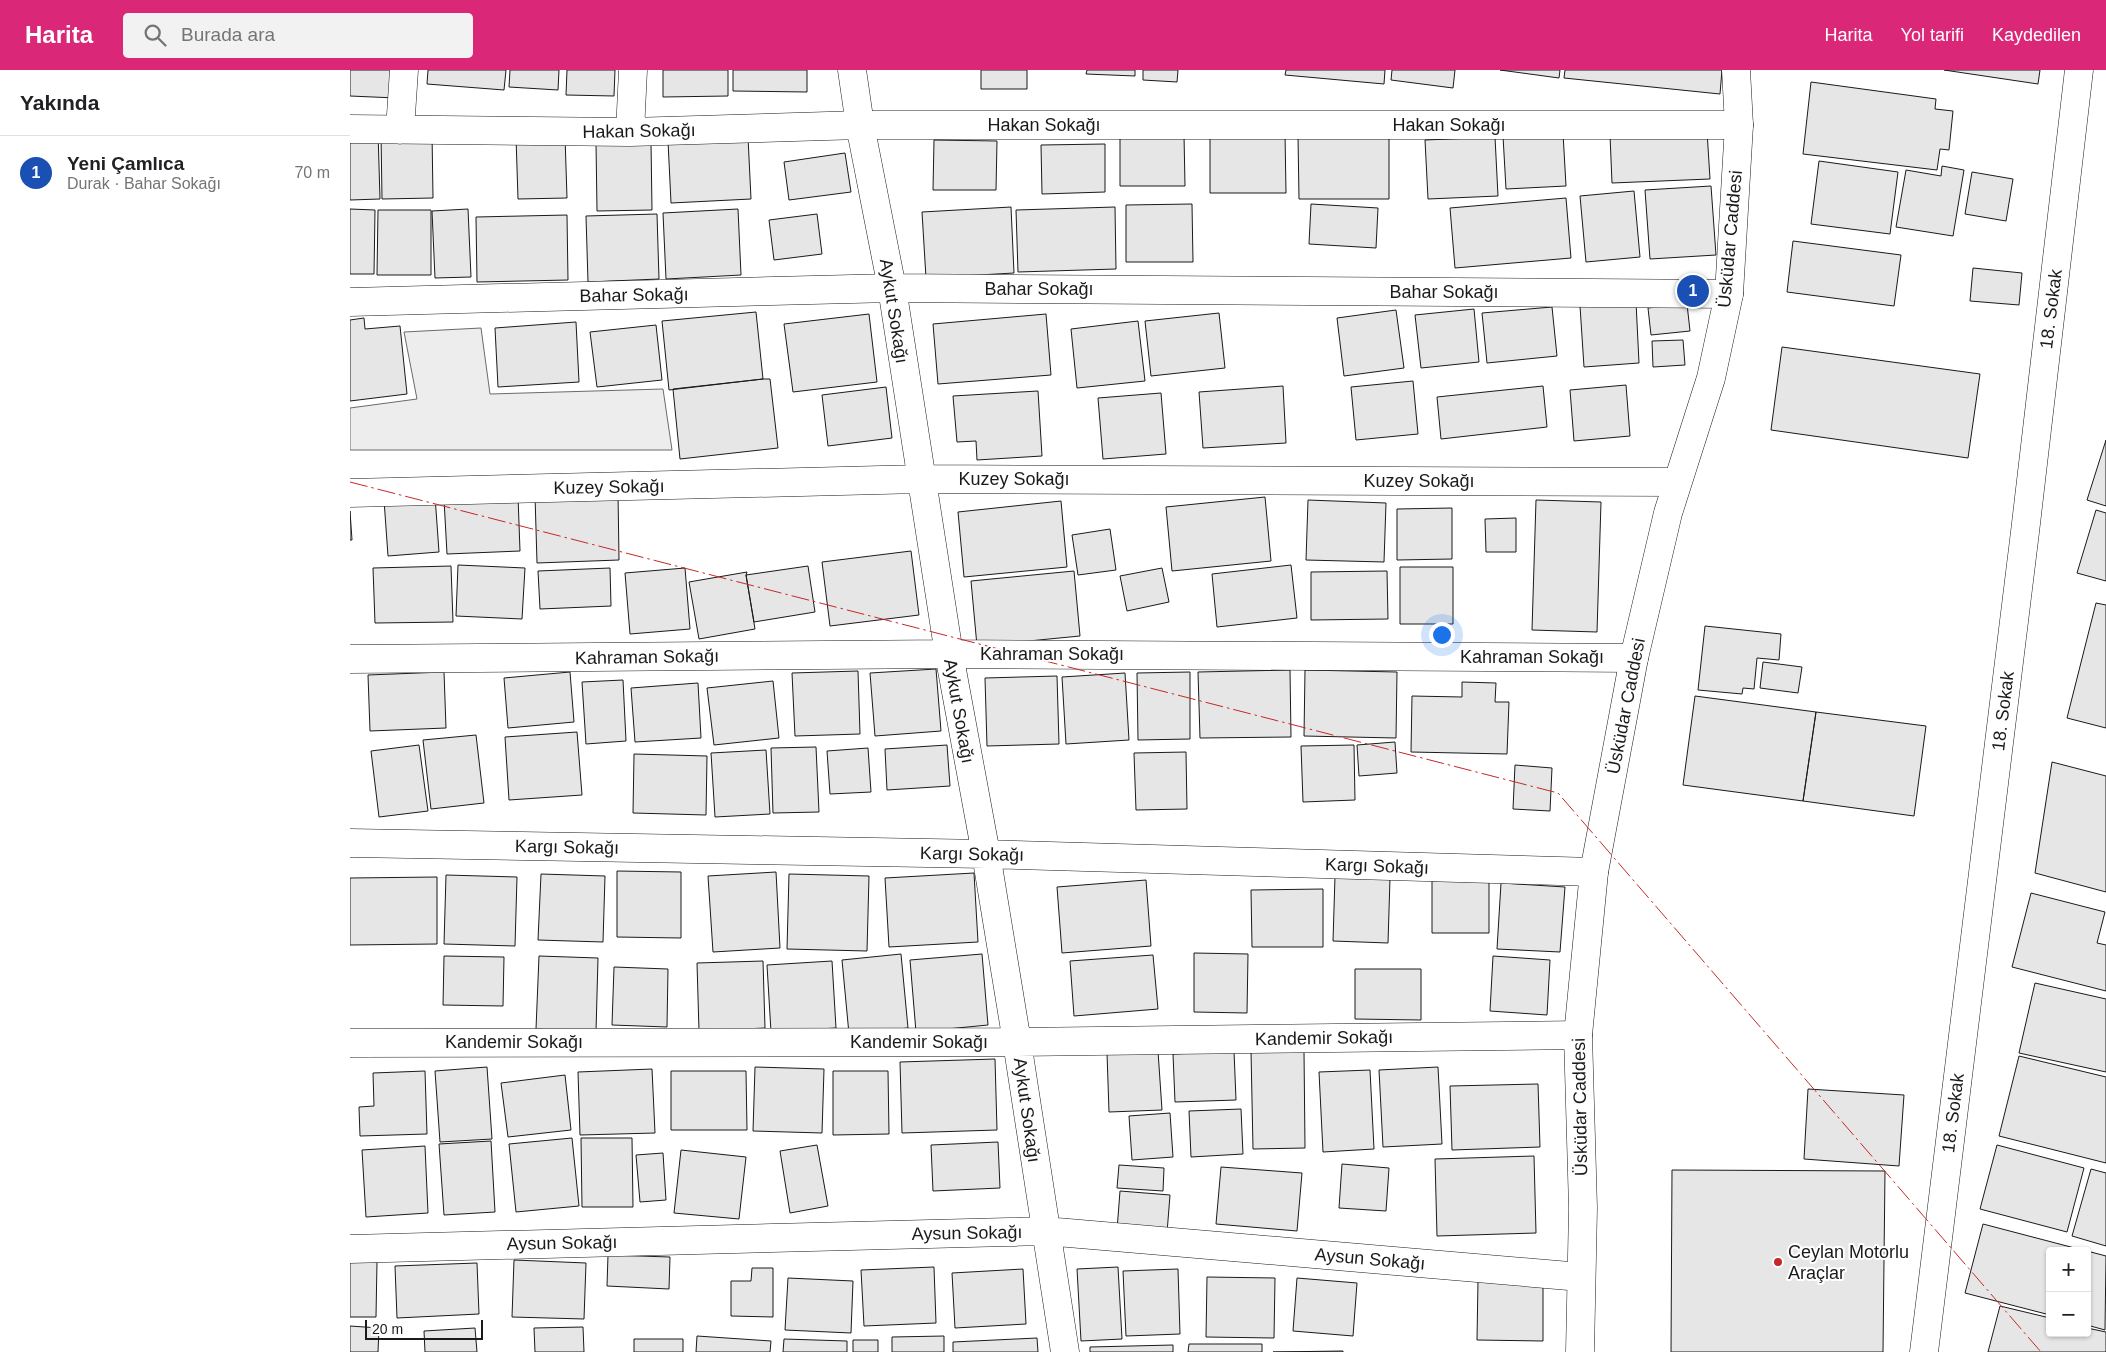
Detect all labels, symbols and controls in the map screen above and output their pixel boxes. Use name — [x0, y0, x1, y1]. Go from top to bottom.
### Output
search box — [123, 13, 473, 58]
text: Harita — [25, 21, 93, 48]
icon: search — [141, 21, 169, 49]
text: Burada ara — [181, 24, 275, 45]
text: Harita — [1825, 25, 1873, 45]
text: Yol tarifi — [1901, 25, 1964, 45]
text: Kaydedilen — [1992, 25, 2081, 45]
text: Yakında — [20, 91, 99, 114]
street label: Hakan Sokağı — [987, 115, 1101, 135]
street label: Hakan Sokağı — [1392, 115, 1506, 135]
street label: Hakan Sokağı — [582, 120, 696, 142]
text: Yeni Çamlıca — [67, 153, 184, 174]
text: 1 — [32, 164, 40, 181]
text: 70 m — [294, 164, 330, 181]
street label: Üsküdar Caddesi — [1714, 169, 1746, 309]
text: Durak · Bahar Sokağı — [67, 175, 221, 192]
street label: Aykut Sokağı — [876, 257, 912, 365]
street label: 18. Sokak — [2036, 267, 2066, 350]
pin: 1 — [1677, 272, 1709, 310]
street label: Bahar Sokağı — [984, 279, 1094, 299]
street label: Bahar Sokağı — [1389, 282, 1499, 302]
street label: Bahar Sokağı — [579, 284, 689, 306]
street label: Kuzey Sokağı — [958, 469, 1070, 489]
street label: Kuzey Sokağı — [1363, 471, 1475, 491]
street label: Kuzey Sokağı — [553, 476, 665, 498]
your location — [1429, 622, 1455, 648]
street label: Üsküdar Caddesi — [1603, 636, 1649, 776]
street label: Kahraman Sokağı — [980, 644, 1124, 664]
street label: Kahraman Sokağı — [575, 646, 719, 668]
street label: Kahraman Sokağı — [1460, 647, 1604, 667]
street label: Aykut Sokağı — [940, 657, 978, 765]
street label: 18. Sokak — [1988, 669, 2018, 752]
street label: Kargı Sokağı — [515, 836, 619, 858]
street label: Kargı Sokağı — [920, 843, 1024, 865]
street label: Kargı Sokağı — [1325, 854, 1429, 878]
street label: Kandemir Sokağı — [1255, 1027, 1393, 1049]
street label: Kandemir Sokağı — [445, 1032, 583, 1052]
street label: Kandemir Sokağı — [850, 1032, 988, 1052]
street label: Üsküdar Caddesi — [1569, 1038, 1591, 1176]
street label: Aykut Sokağı — [1010, 1056, 1044, 1164]
street label: 18. Sokak — [1938, 1071, 1968, 1154]
street label: Aysun Sokağı — [911, 1222, 1023, 1244]
street label: Aysun Sokağı — [506, 1232, 618, 1254]
place label: Ceylan Motorlu Araçlar — [1788, 1242, 1909, 1283]
street label: Aysun Sokağı — [1314, 1244, 1426, 1274]
map controls — [2046, 1247, 2091, 1337]
button: + — [2046, 1247, 2091, 1292]
marker: Ceylan Motorlu Araçlar — [1772, 1256, 1784, 1268]
button: − — [2046, 1292, 2091, 1337]
scale bar — [365, 1317, 482, 1340]
text: 20 m — [372, 1321, 403, 1337]

